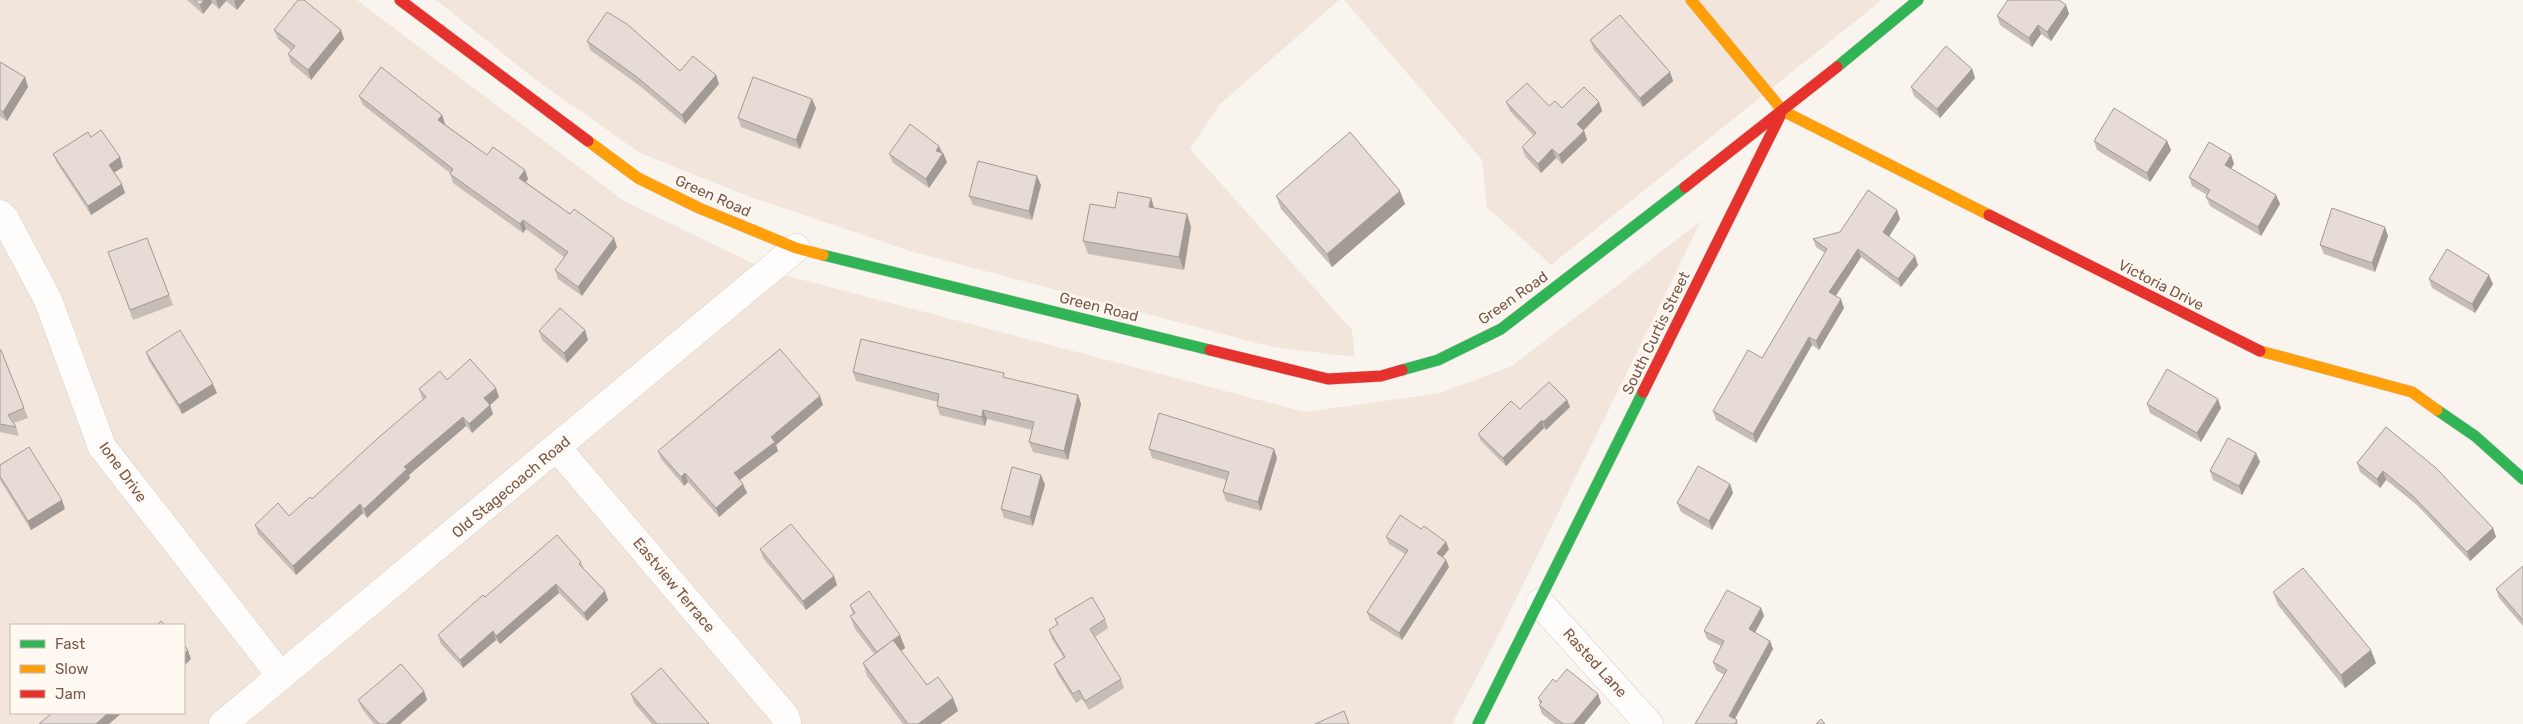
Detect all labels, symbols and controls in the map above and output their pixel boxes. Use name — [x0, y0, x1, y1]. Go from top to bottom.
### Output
street label: Green Road — [672, 171, 754, 221]
street label: Victoria Drive — [2115, 256, 2207, 314]
street label: Green Road — [1475, 267, 1551, 329]
street label: South Curtis Street — [1618, 268, 1694, 397]
street label: Green Road — [1058, 288, 1140, 326]
street label: Old Stagecoach Road — [448, 432, 574, 542]
street label: Ione Drive — [95, 438, 151, 506]
street label: Eastview Terrace — [629, 534, 719, 636]
legend — [10, 624, 185, 714]
street label: Rasted Lane — [1559, 625, 1631, 701]
text: Fast — [55, 635, 85, 653]
text: Slow — [55, 660, 88, 678]
text: Jam — [55, 685, 86, 703]

